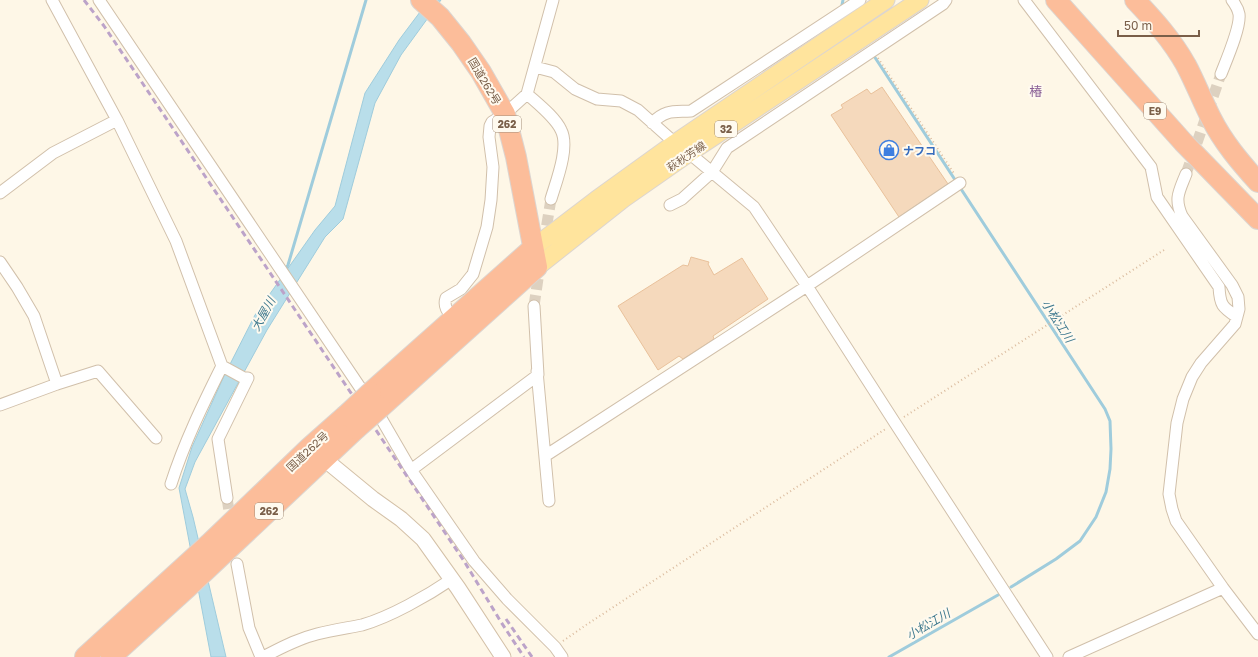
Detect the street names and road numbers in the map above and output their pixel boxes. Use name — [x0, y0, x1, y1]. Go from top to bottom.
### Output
street label: 国道262号 — [466, 55, 504, 107]
road number: E9 — [1144, 103, 1166, 119]
road number: 262 — [493, 116, 521, 132]
road number: 32 — [715, 121, 737, 137]
street label: 萩秋芳線 — [664, 138, 708, 174]
street label: 国道262号 — [283, 428, 331, 474]
road number: 262 — [255, 503, 283, 519]

